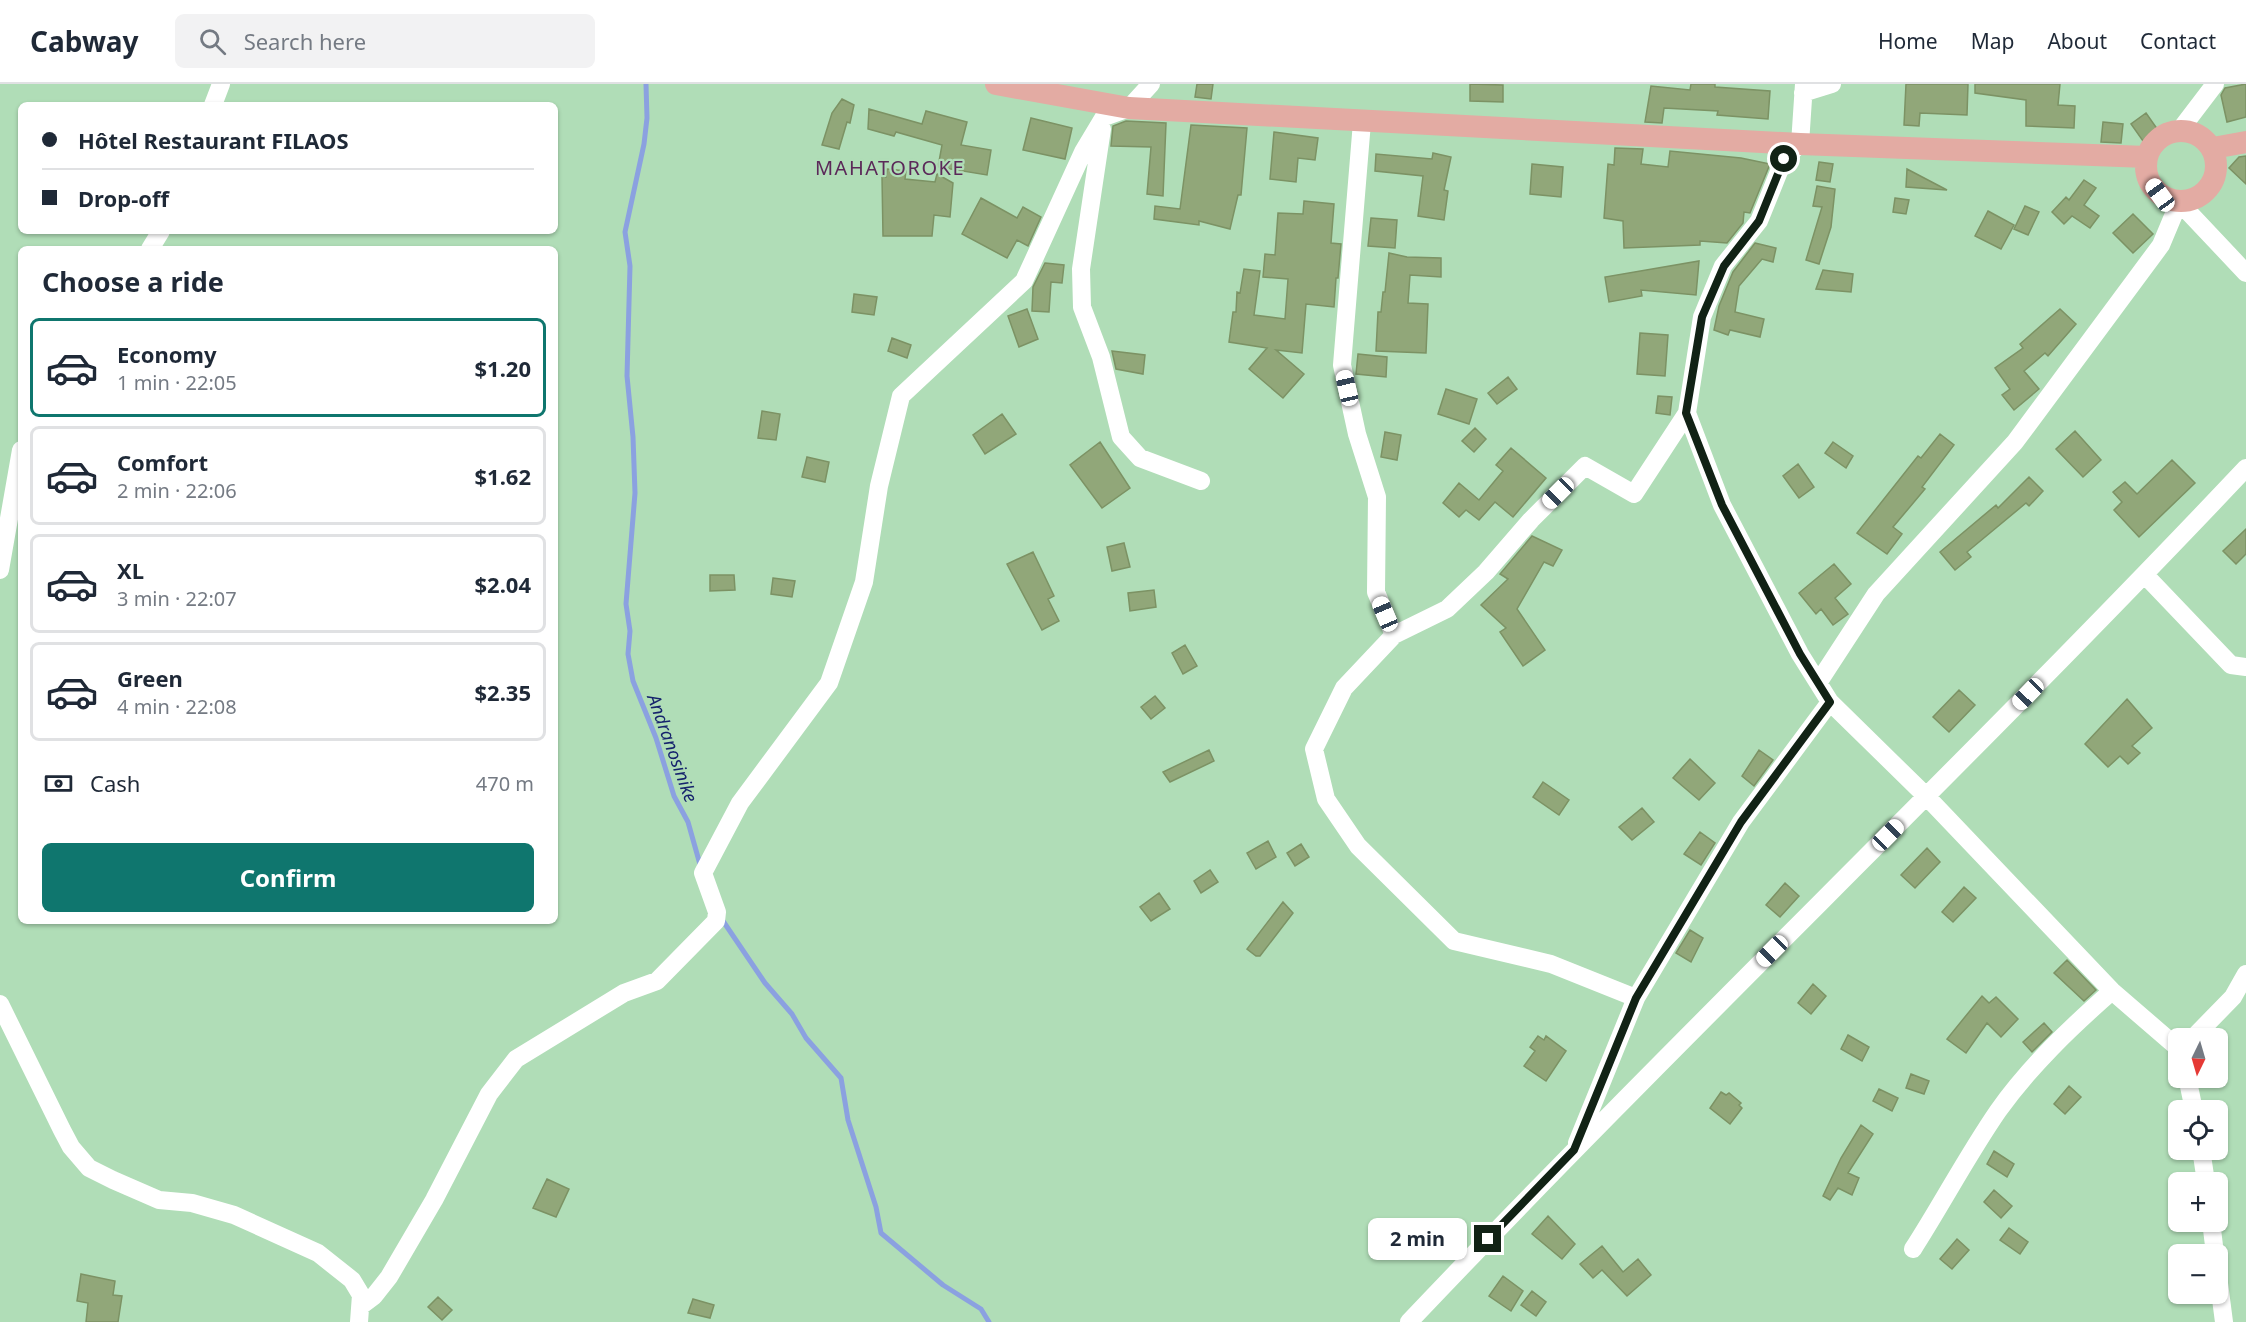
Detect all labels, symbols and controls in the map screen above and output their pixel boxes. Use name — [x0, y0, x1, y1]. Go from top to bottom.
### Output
search box — [175, 14, 595, 68]
text: Cabway — [30, 22, 139, 60]
icon: search — [196, 25, 229, 58]
text: Search here — [244, 26, 366, 56]
text: Home — [1878, 27, 1938, 55]
text: Map — [1971, 27, 2014, 55]
text: About — [2047, 27, 2107, 55]
text: Contact — [2140, 27, 2216, 55]
text: Hôtel Restaurant FILAOS — [78, 125, 349, 155]
route start — [1770, 145, 1797, 172]
district label: MAHATOROKE — [815, 154, 965, 181]
car — [2142, 175, 2178, 215]
text: Drop-off — [78, 183, 169, 213]
text: Choose a ride — [42, 263, 224, 300]
text: Economy — [117, 339, 216, 369]
icon: car — [45, 341, 99, 395]
text: $1.20 — [474, 353, 531, 383]
car — [1334, 368, 1360, 408]
text: 1 min · 22:05 — [117, 369, 237, 396]
text: Comfort — [117, 447, 208, 477]
icon: car — [45, 449, 99, 503]
text: $1.62 — [474, 461, 531, 491]
car — [1539, 474, 1577, 512]
text: 2 min · 22:06 — [117, 477, 237, 504]
text: XL — [117, 555, 144, 585]
icon: car — [45, 557, 99, 611]
text: $2.04 — [474, 569, 531, 599]
text: 3 min · 22:07 — [117, 585, 237, 612]
car — [1370, 594, 1400, 634]
text: Green — [117, 663, 183, 693]
icon: car — [45, 665, 99, 719]
car — [2009, 675, 2047, 713]
text: $2.35 — [474, 677, 531, 707]
water label: Andranosinike — [642, 689, 704, 805]
text: 4 min · 22:08 — [117, 693, 237, 720]
icon: cash — [42, 767, 75, 800]
text: Cash — [90, 768, 140, 798]
text: 470 m — [476, 770, 534, 797]
car — [1869, 816, 1907, 854]
button: Confirm — [42, 843, 534, 912]
car — [1753, 932, 1791, 970]
north arrow — [2168, 1028, 2228, 1088]
map controls — [2168, 1028, 2228, 1304]
button: locate — [2168, 1100, 2228, 1160]
button: + — [2168, 1172, 2228, 1232]
callout: 2 min — [1368, 1218, 1467, 1260]
text: 2 min — [1390, 1225, 1445, 1252]
route end — [1474, 1225, 1501, 1252]
button: − — [2168, 1244, 2228, 1304]

